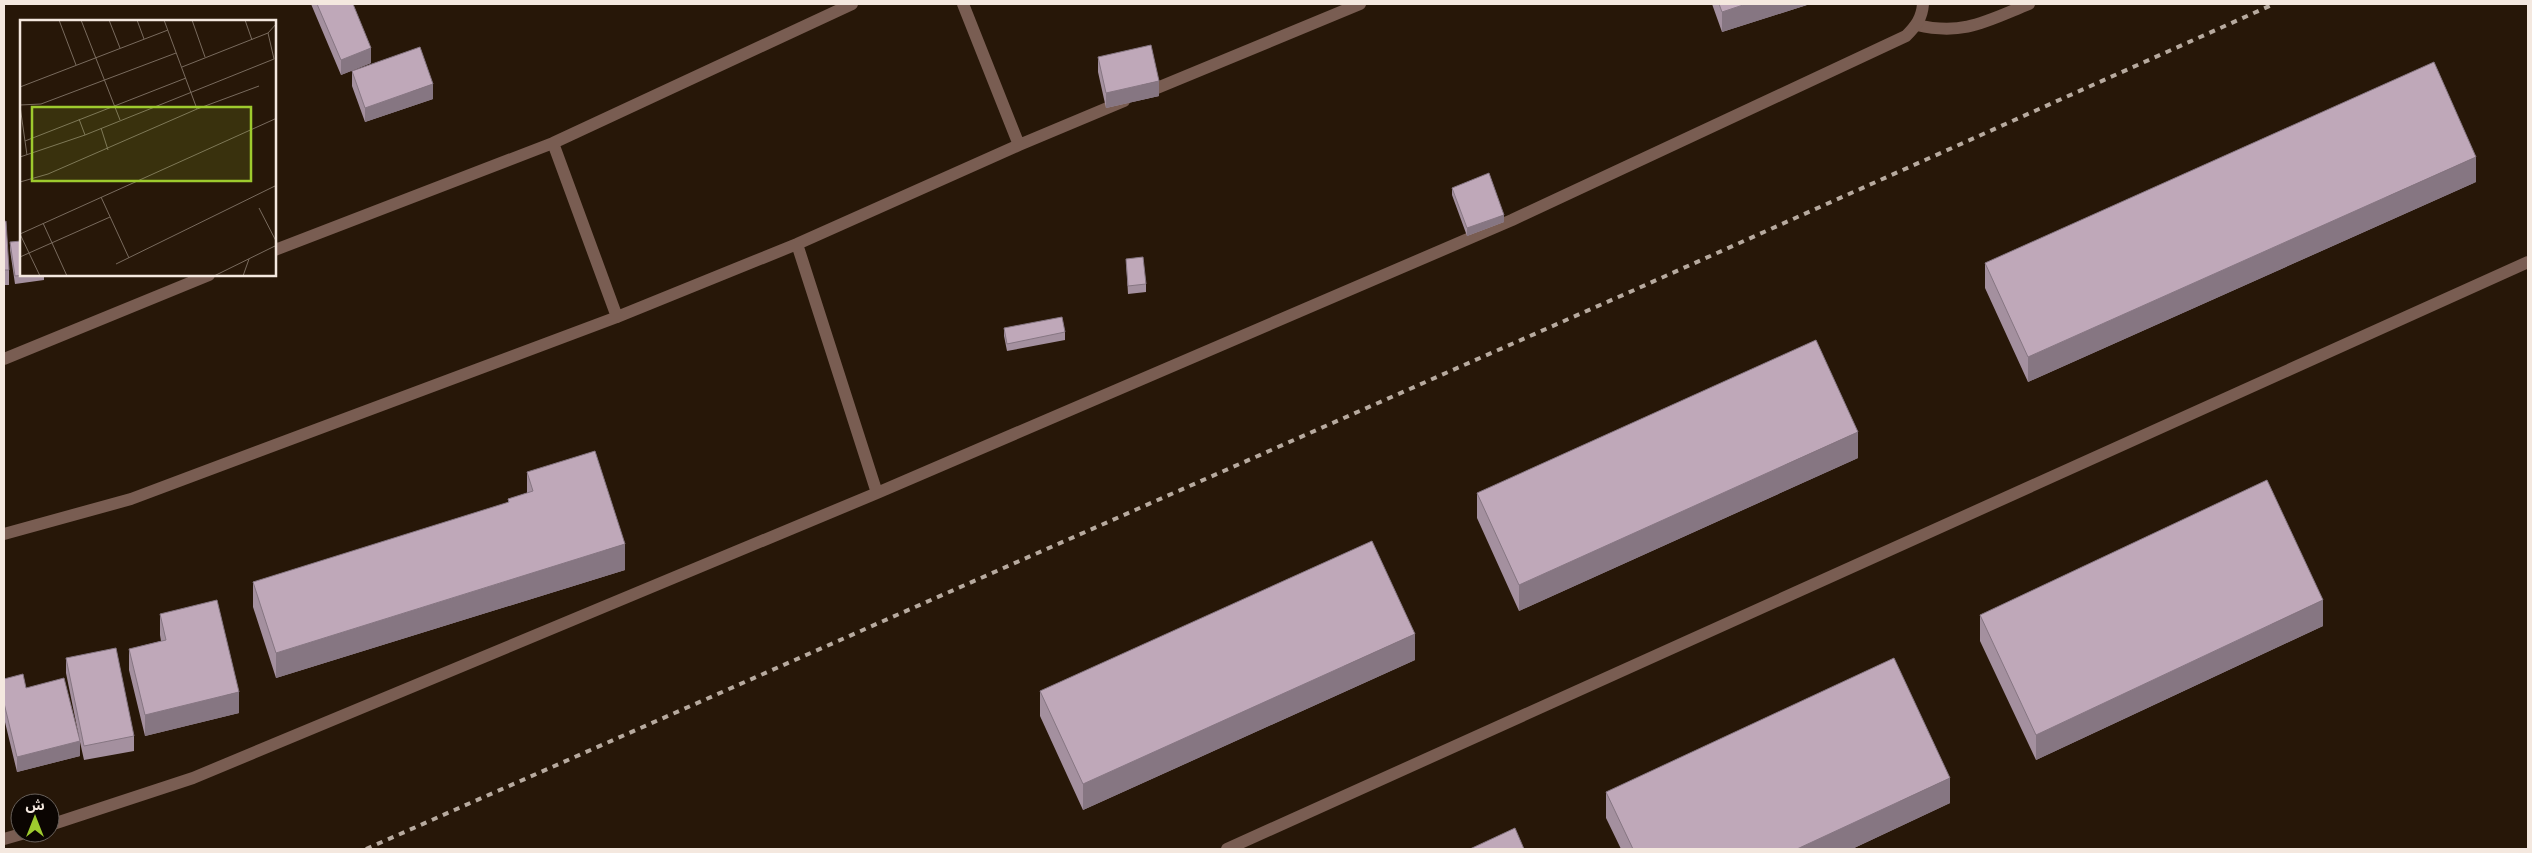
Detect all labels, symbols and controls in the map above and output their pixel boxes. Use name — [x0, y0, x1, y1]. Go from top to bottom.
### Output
inset map — [20, 20, 276, 276]
north arrow — [10, 793, 60, 843]
text: ش — [25, 797, 45, 814]

